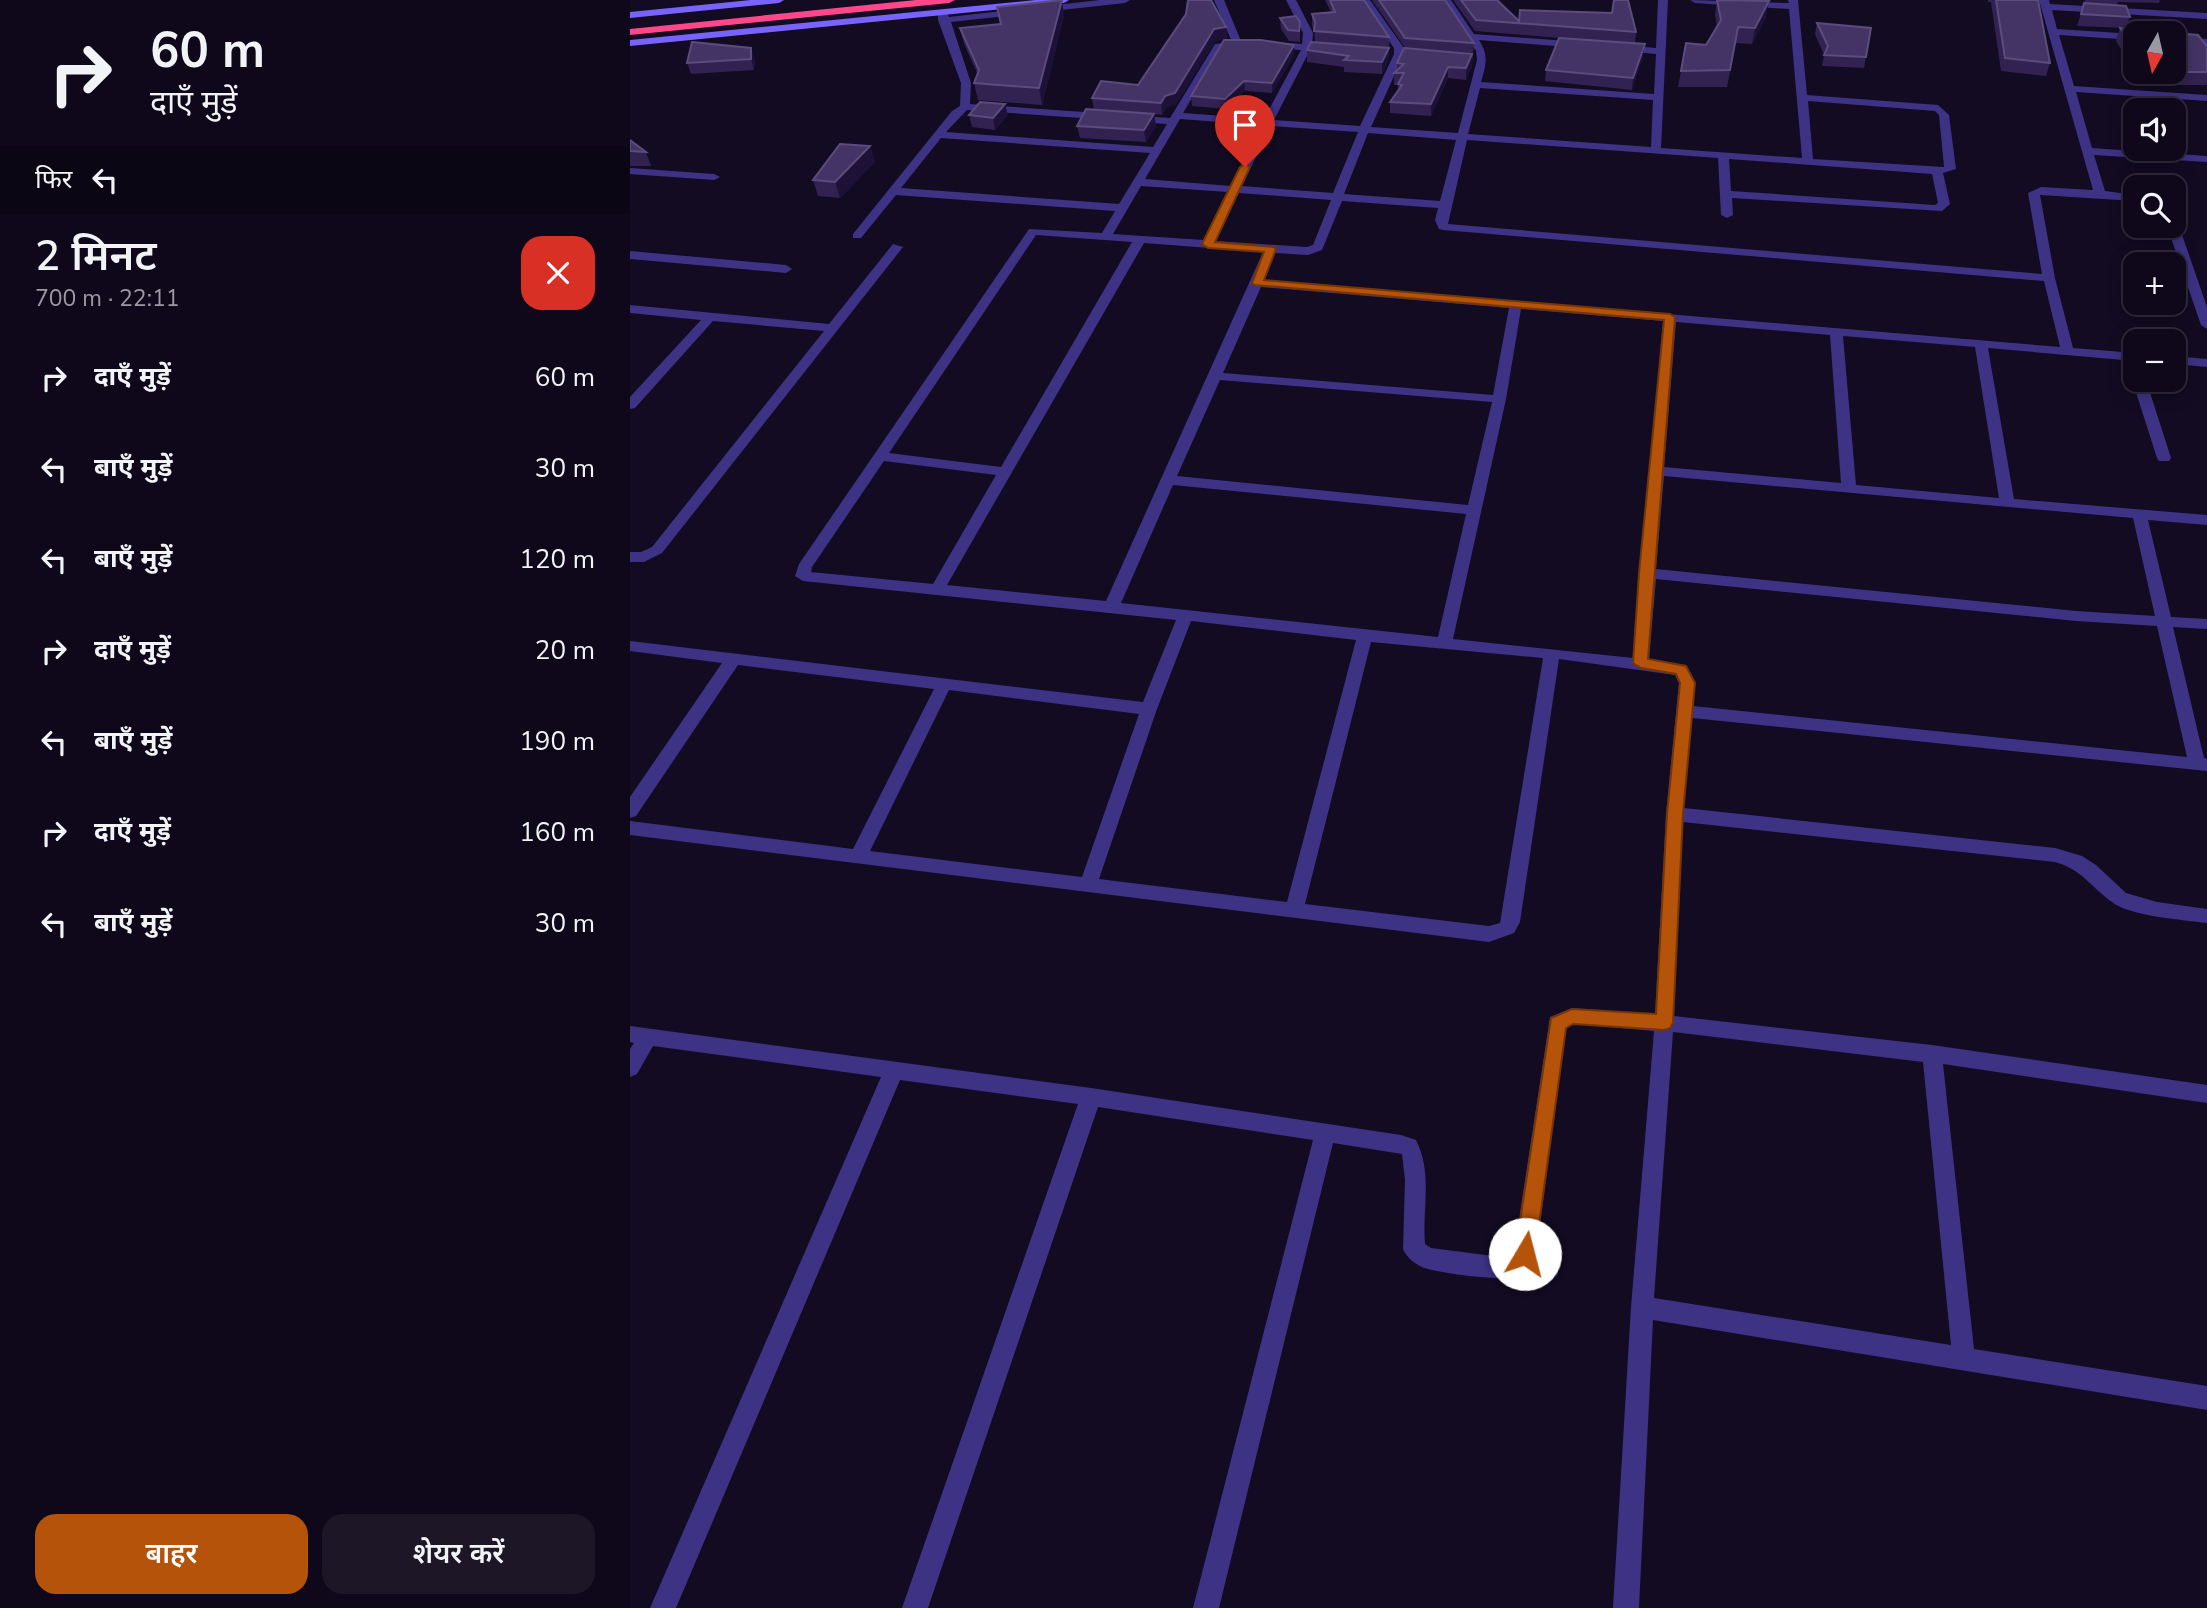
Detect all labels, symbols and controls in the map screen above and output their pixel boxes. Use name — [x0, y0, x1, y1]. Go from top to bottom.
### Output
text: 60 m — [150, 17, 265, 84]
north arrow — [2123, 21, 2186, 84]
map controls — [2123, 21, 2186, 392]
icon: right — [35, 28, 126, 119]
text: दाएँ मुड़ें — [150, 81, 237, 124]
pin — [1215, 95, 1275, 167]
button: sound — [2123, 98, 2186, 161]
icon: arrive — [1226, 106, 1264, 144]
icon: left — [86, 161, 124, 199]
text: फिर — [35, 162, 72, 197]
button: search — [2123, 175, 2186, 238]
text: 2 मिनट — [35, 228, 157, 285]
button: close — [521, 236, 595, 310]
button: + — [2123, 252, 2186, 315]
text: 700 m · 22:11 — [35, 283, 180, 314]
button: − — [2123, 329, 2186, 392]
icon: right — [35, 359, 73, 397]
text: दाएँ मुड़ें — [94, 359, 171, 394]
text: 60 m — [535, 360, 595, 395]
icon: left — [35, 450, 73, 488]
text: बाएँ मुड़ें — [94, 450, 172, 485]
text: 30 m — [535, 451, 595, 486]
icon: left — [35, 541, 73, 579]
text: बाएँ मुड़ें — [94, 541, 172, 576]
text: 120 m — [519, 542, 595, 577]
icon: right — [35, 632, 73, 670]
text: दाएँ मुड़ें — [94, 632, 171, 667]
text: 20 m — [535, 633, 595, 668]
icon: left — [35, 723, 73, 761]
text: बाएँ मुड़ें — [94, 723, 172, 758]
text: 190 m — [519, 724, 595, 759]
icon: right — [35, 814, 73, 852]
text: दाएँ मुड़ें — [94, 814, 171, 849]
text: 160 m — [519, 815, 595, 850]
icon: left — [35, 905, 73, 943]
text: बाएँ मुड़ें — [94, 905, 172, 940]
text: 30 m — [535, 906, 595, 941]
position arrow — [1488, 1217, 1562, 1291]
button: बाहर — [35, 1514, 308, 1594]
button: शेयर करें — [322, 1514, 595, 1594]

